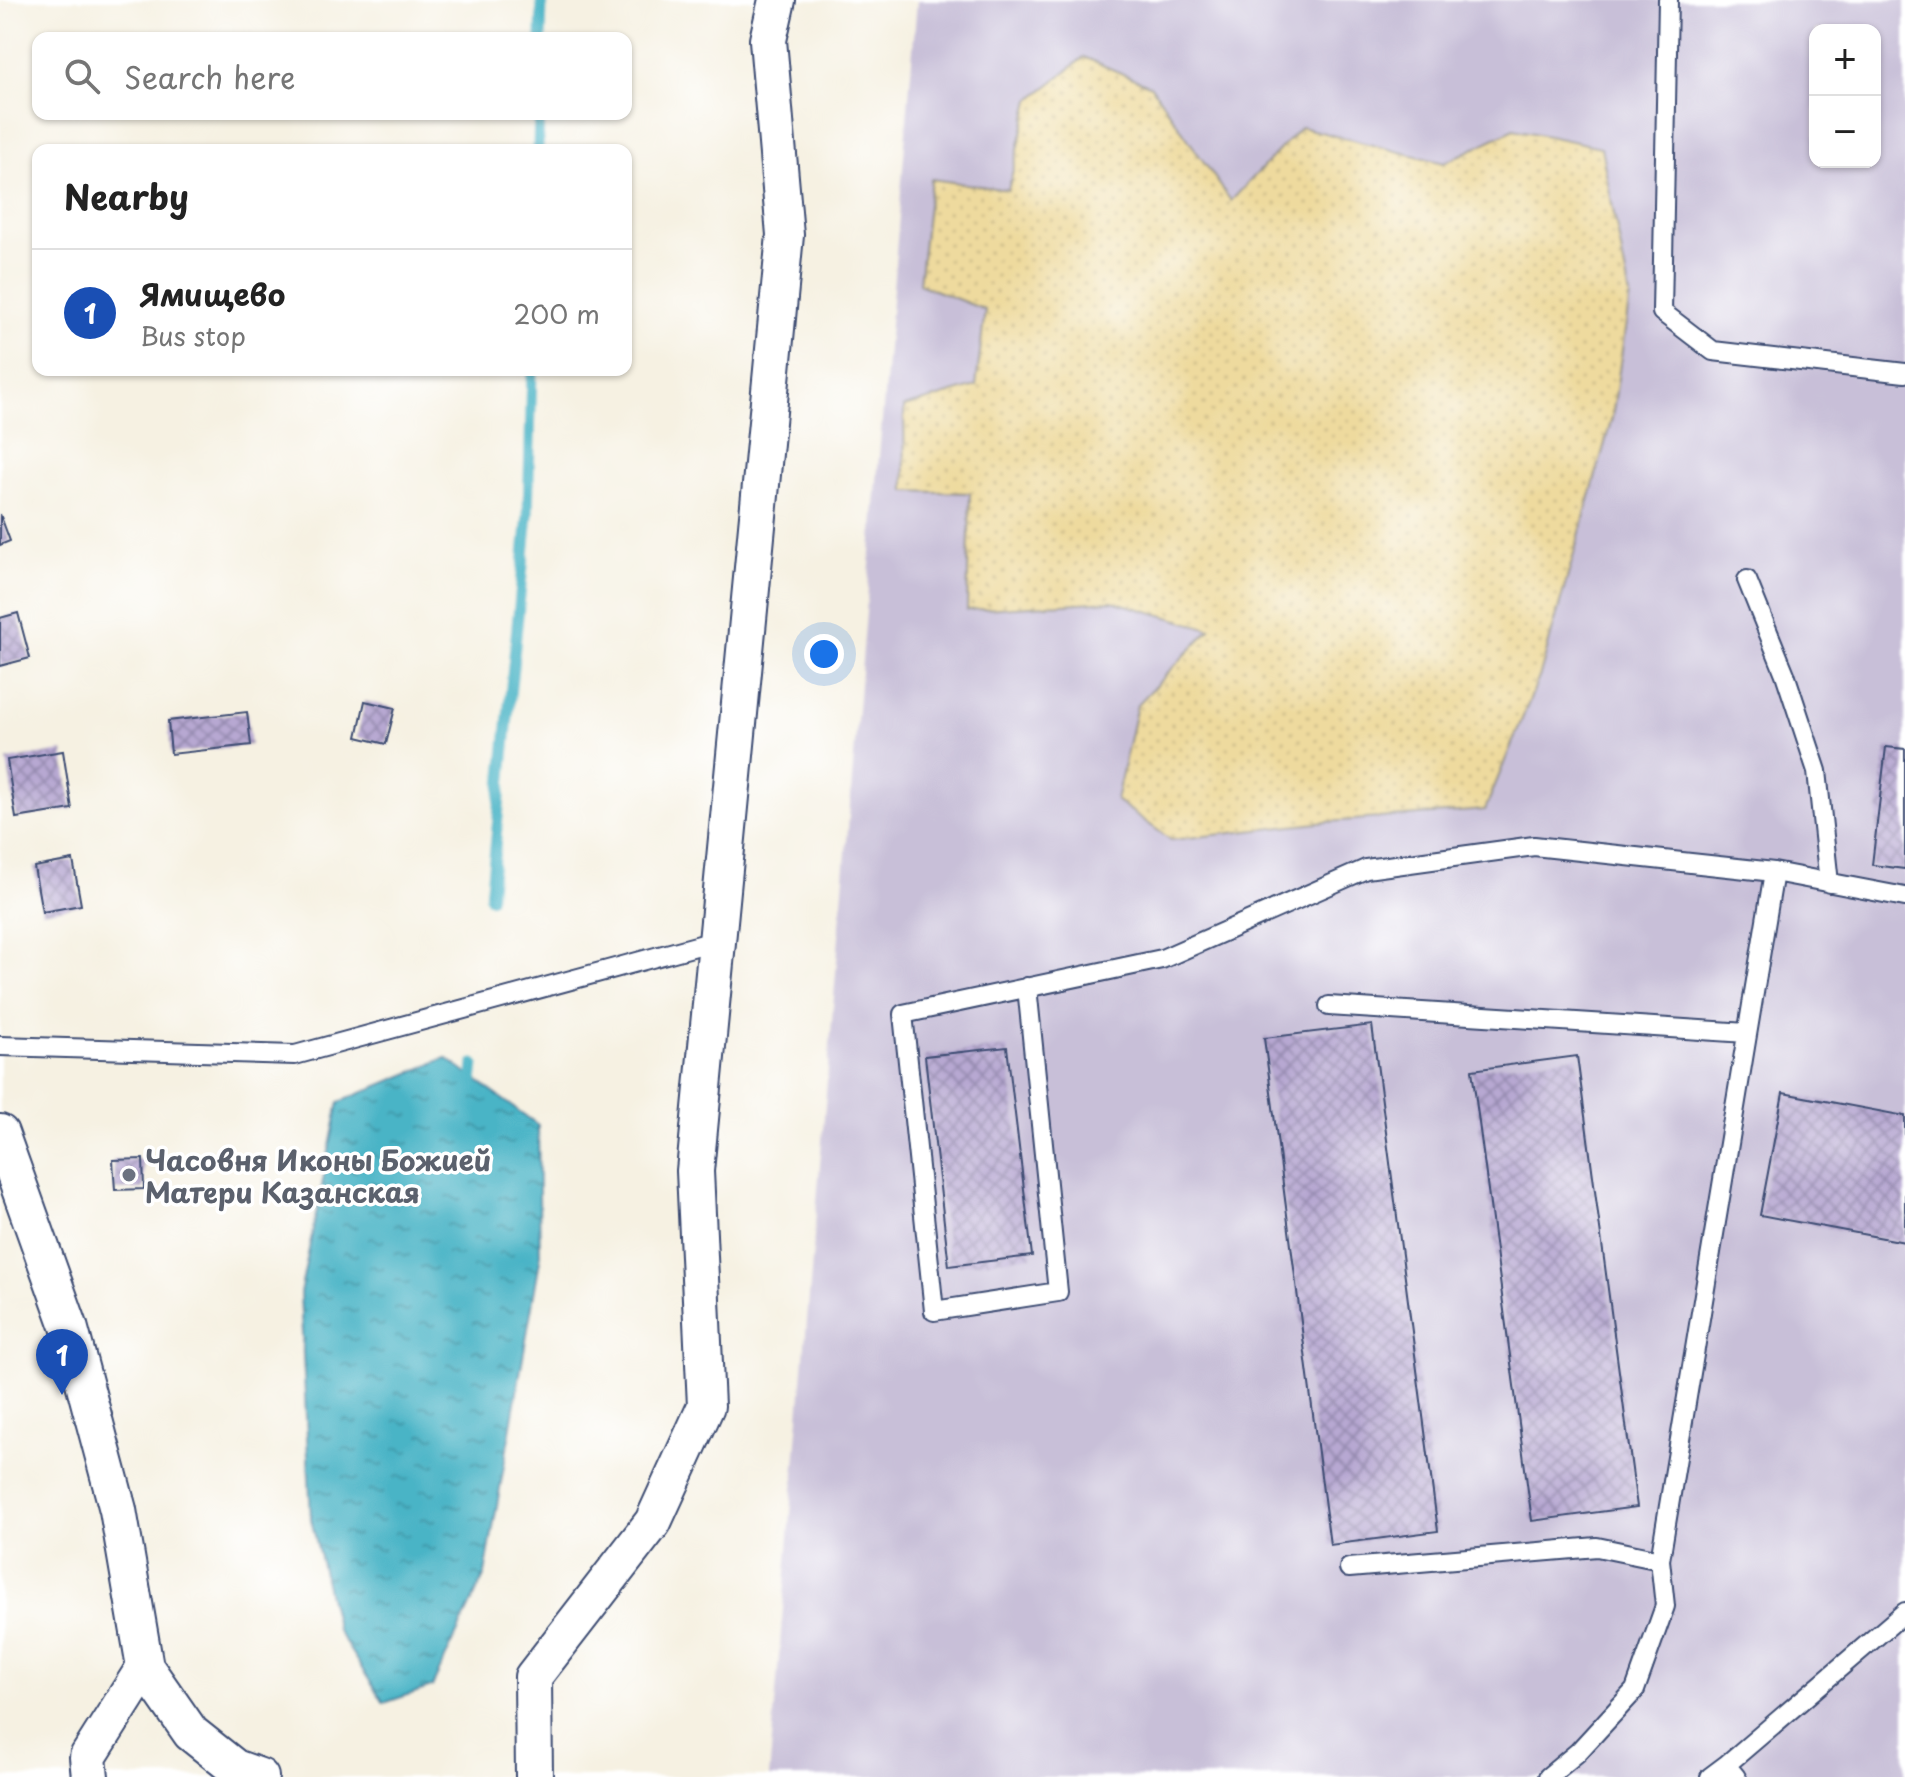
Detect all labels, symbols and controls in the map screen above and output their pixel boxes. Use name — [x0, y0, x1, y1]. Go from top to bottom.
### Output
map controls — [1809, 24, 1881, 168]
button: + — [1809, 24, 1881, 96]
search box — [32, 32, 632, 120]
icon: search — [60, 54, 104, 98]
text: Search here — [124, 54, 296, 99]
button: − — [1809, 96, 1881, 168]
text: Nearby — [64, 170, 189, 222]
text: Ямищево — [140, 271, 285, 316]
text: 1 — [84, 294, 96, 333]
text: 200 m — [513, 294, 600, 333]
text: Bus stop — [140, 316, 246, 355]
your location — [804, 634, 844, 674]
place label: Часовня Иконы Божией Матери Казанская — [145, 1138, 492, 1213]
marker: Часовня Иконы Божией Матери Казанская — [120, 1166, 138, 1184]
pin: 1 — [36, 1329, 88, 1395]

